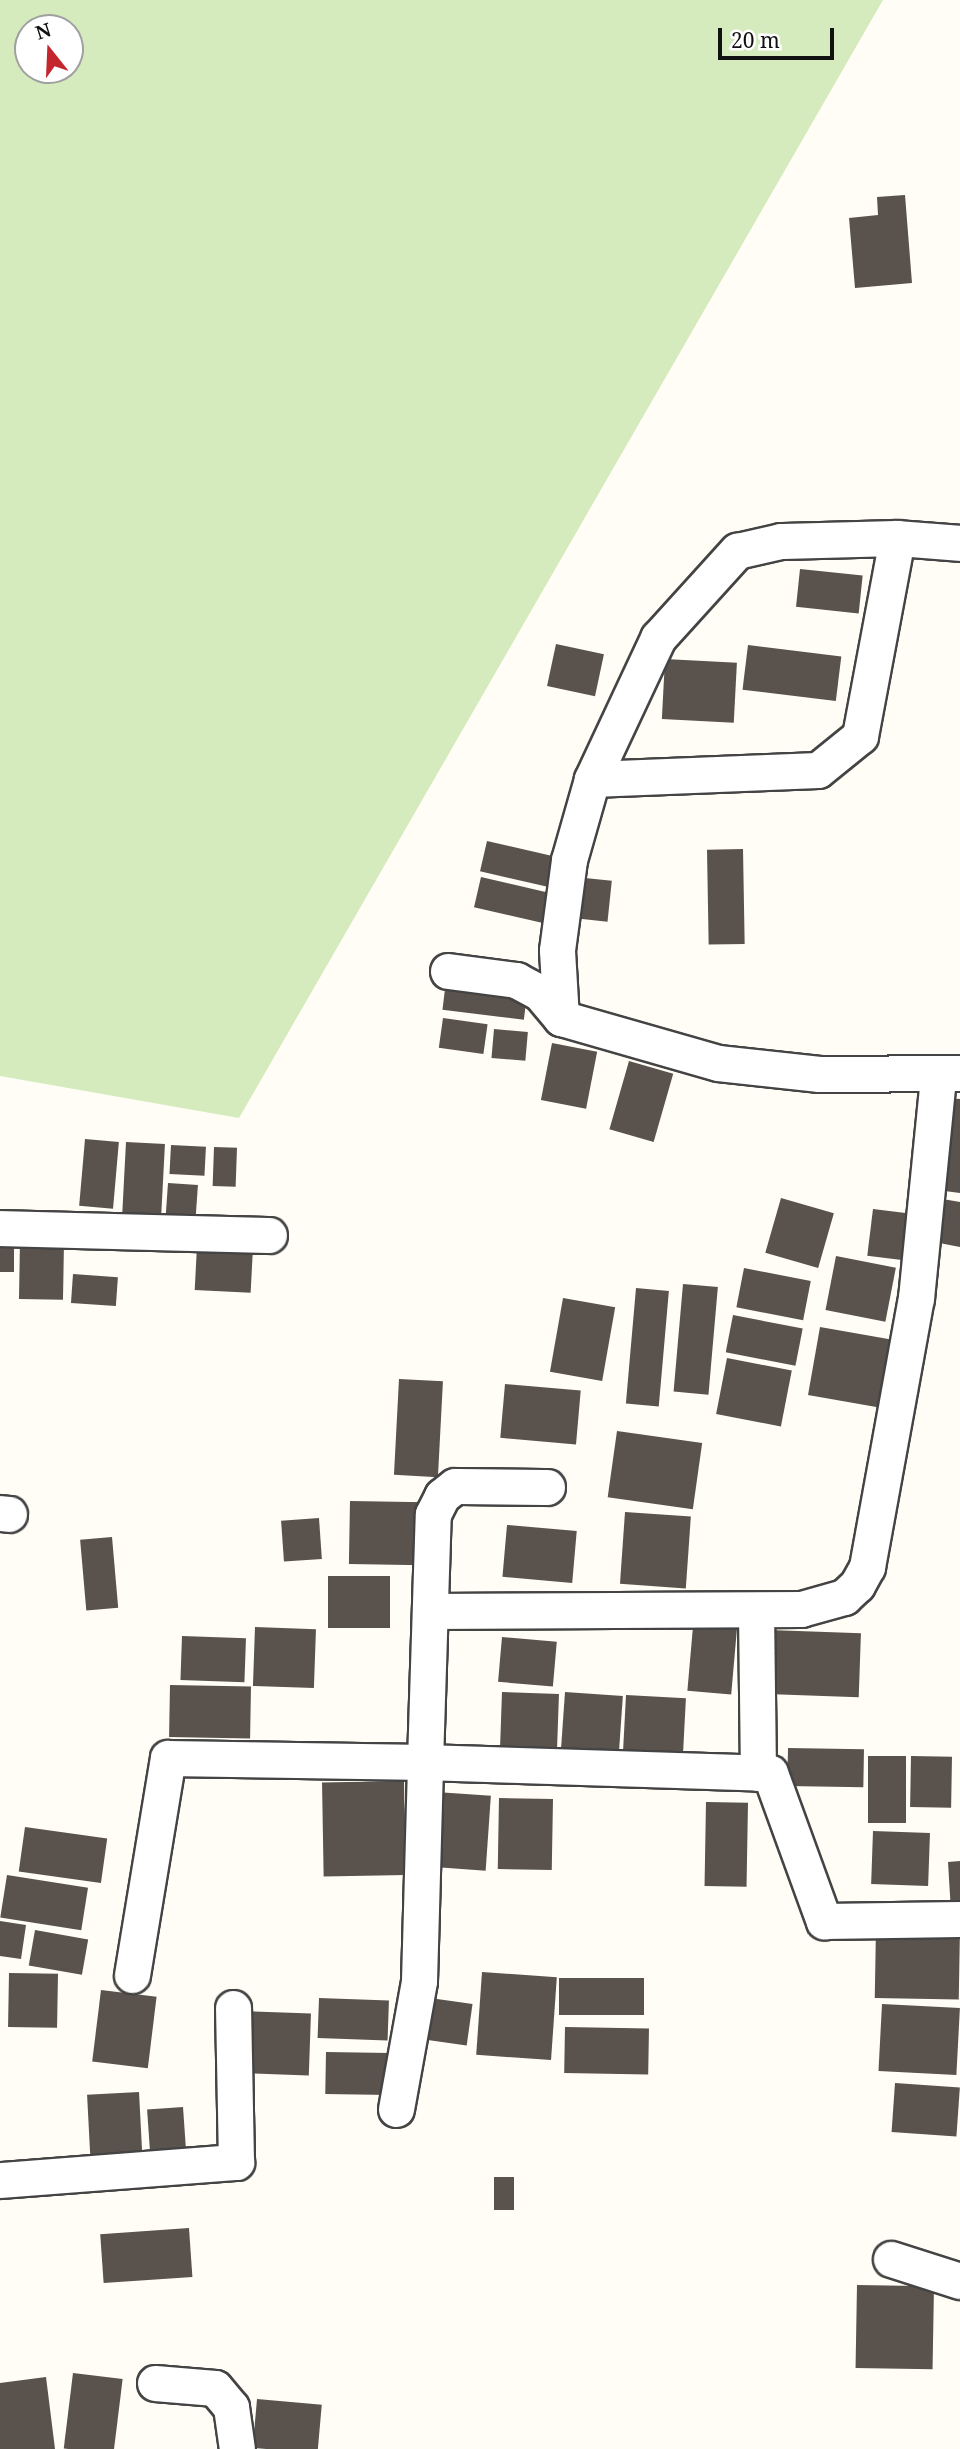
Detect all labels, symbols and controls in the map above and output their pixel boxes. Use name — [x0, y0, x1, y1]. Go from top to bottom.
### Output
north arrow — [14, 14, 84, 84]
scale bar — [722, 14, 838, 58]
text: N — [32, 16, 54, 46]
text: 20 m — [731, 26, 780, 54]

